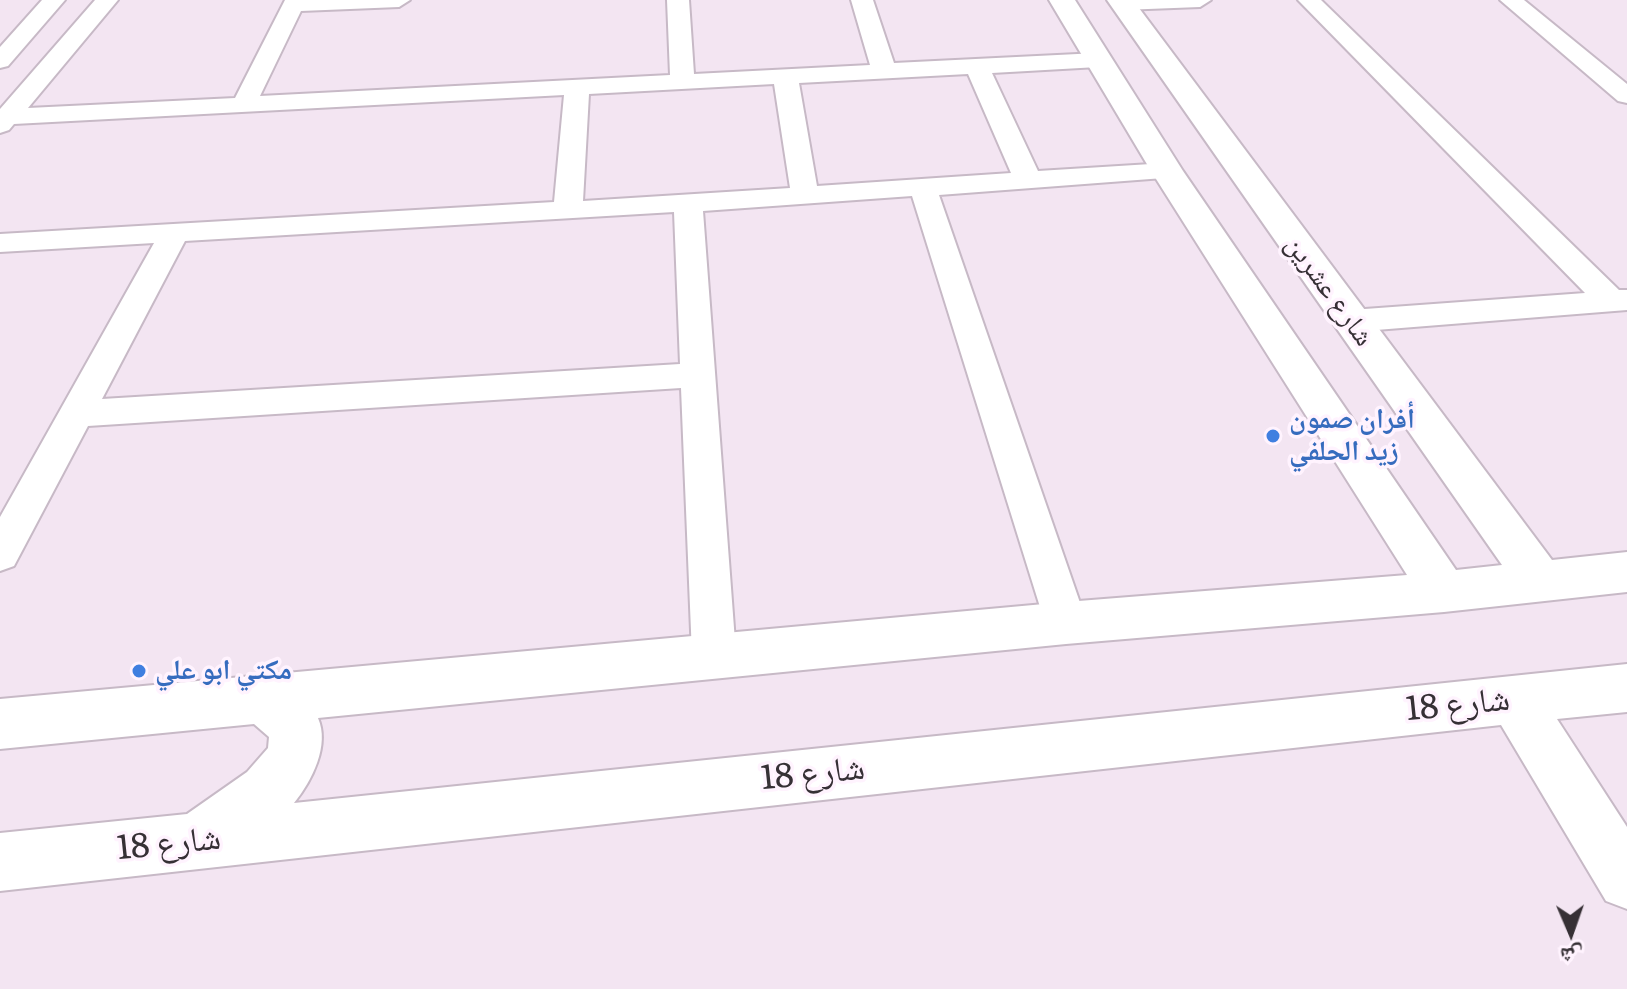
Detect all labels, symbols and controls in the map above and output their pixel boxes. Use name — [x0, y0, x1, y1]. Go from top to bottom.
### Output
street label: شارع عشرين — [1278, 229, 1380, 353]
place label: أفران صمون زيد الحلفي — [1289, 403, 1415, 469]
marker: أفران صمون زيد الحلفي — [1264, 427, 1282, 445]
place label: مكتي ابو علي — [155, 654, 292, 688]
marker: مكتي ابو علي — [130, 662, 148, 680]
street label: شارع 18 — [1404, 679, 1512, 731]
street label: شارع 18 — [759, 748, 867, 800]
street label: شارع 18 — [115, 818, 223, 870]
north arrow — [1531, 893, 1611, 973]
text: ش — [1560, 941, 1584, 974]

